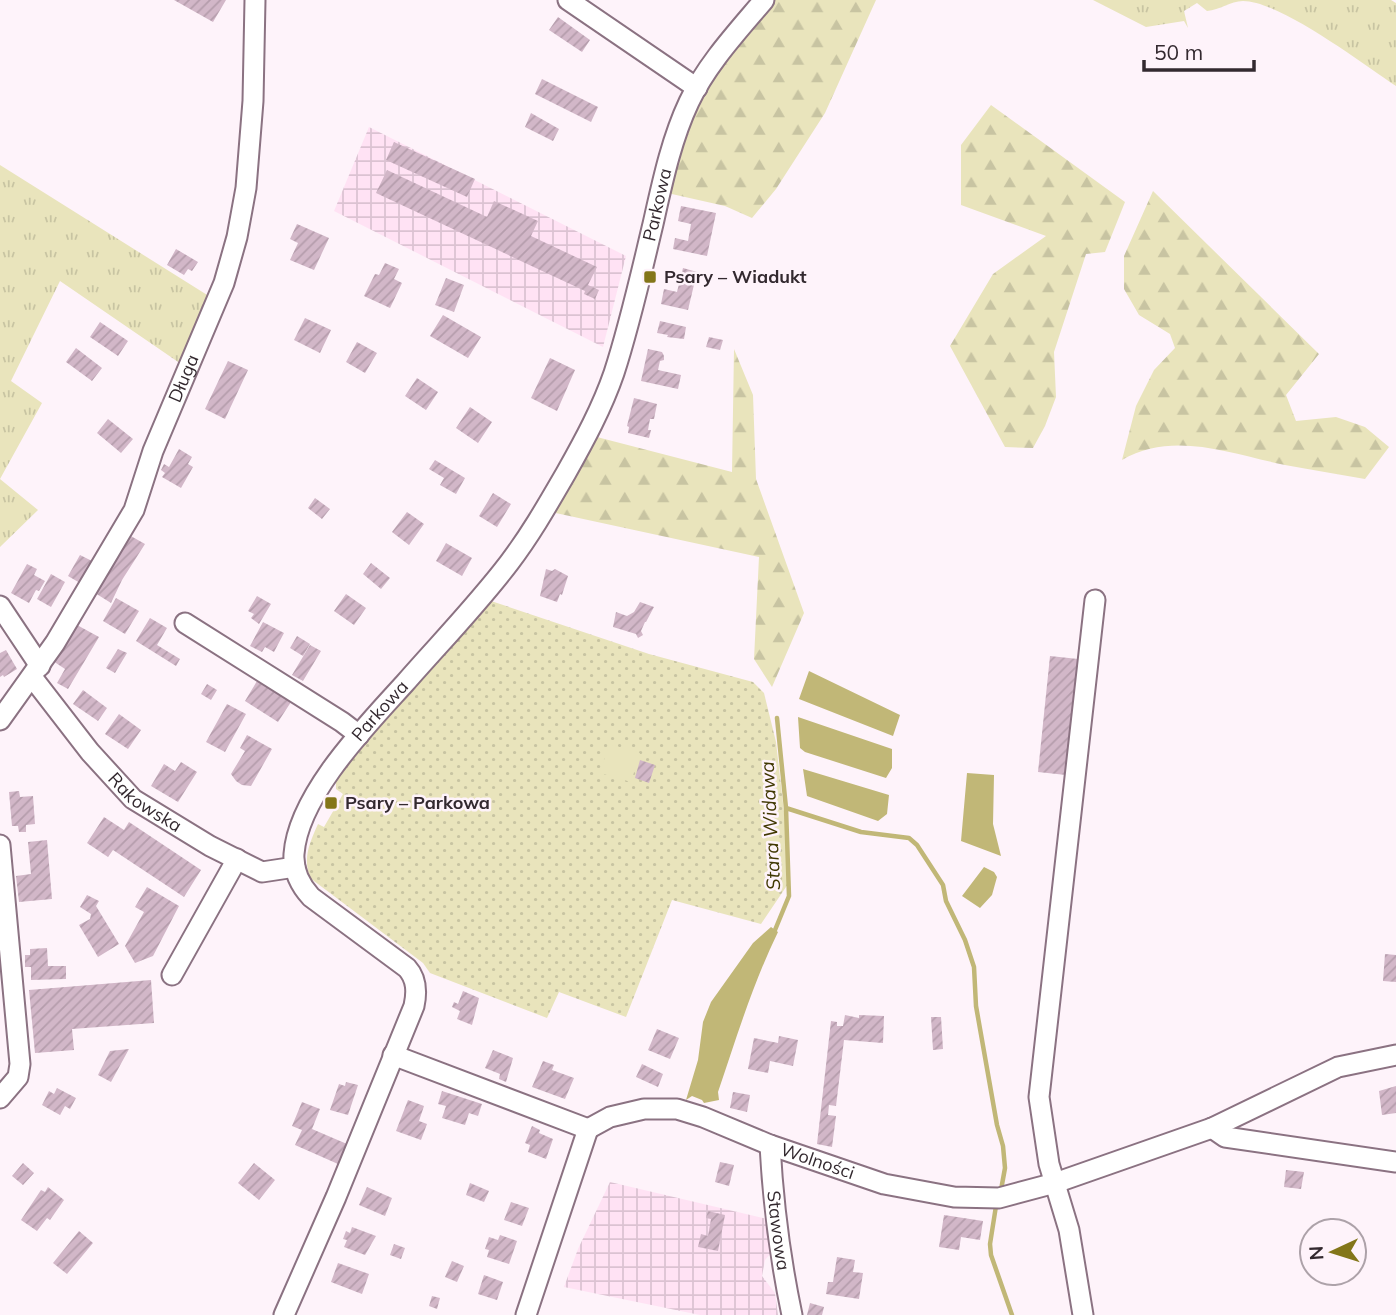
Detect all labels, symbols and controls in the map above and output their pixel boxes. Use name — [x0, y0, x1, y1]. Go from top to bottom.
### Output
scale bar — [1144, 28, 1254, 72]
text: 50 m — [1154, 39, 1203, 65]
street label: Parkowa — [637, 166, 677, 243]
place label: Psary – Wiadukt — [664, 265, 807, 288]
marker: Psary – Wiadukt — [642, 269, 658, 285]
street label: Długa — [163, 351, 203, 406]
street label: Parkowa — [346, 675, 413, 746]
water label: Stara Widawa — [755, 761, 785, 891]
street label: Rakowska — [103, 767, 186, 837]
place label: Psary – Parkowa — [345, 791, 490, 814]
marker: Psary – Parkowa — [323, 795, 339, 811]
street label: Wolności — [778, 1138, 858, 1184]
street label: Stawowa — [762, 1190, 795, 1272]
north arrow — [1298, 1217, 1368, 1287]
text: N — [1304, 1245, 1329, 1261]

